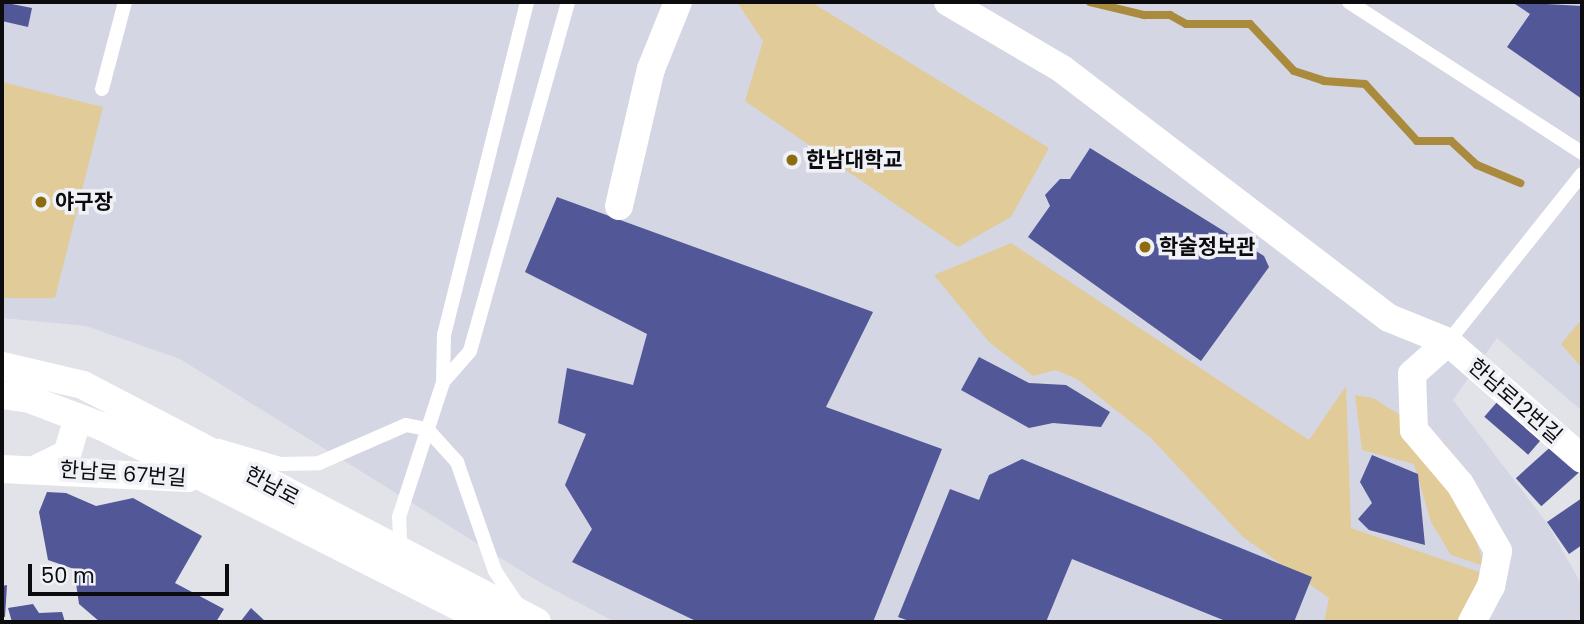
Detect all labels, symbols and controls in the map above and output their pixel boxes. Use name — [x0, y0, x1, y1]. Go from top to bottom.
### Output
place label: 한남대학교 — [806, 147, 903, 173]
marker: 한남대학교 — [784, 152, 800, 168]
place label: 야구장 — [55, 189, 113, 215]
marker: 야구장 — [33, 194, 49, 210]
place label: 학술정보관 — [1159, 234, 1256, 260]
marker: 학술정보관 — [1137, 239, 1153, 255]
street label: 한남로12번길 — [1463, 354, 1567, 448]
street label: 한남로 67번길 — [59, 457, 187, 491]
street label: 한남로 — [240, 461, 304, 511]
scale bar — [32, 550, 233, 594]
text: 50 m — [41, 561, 95, 590]

